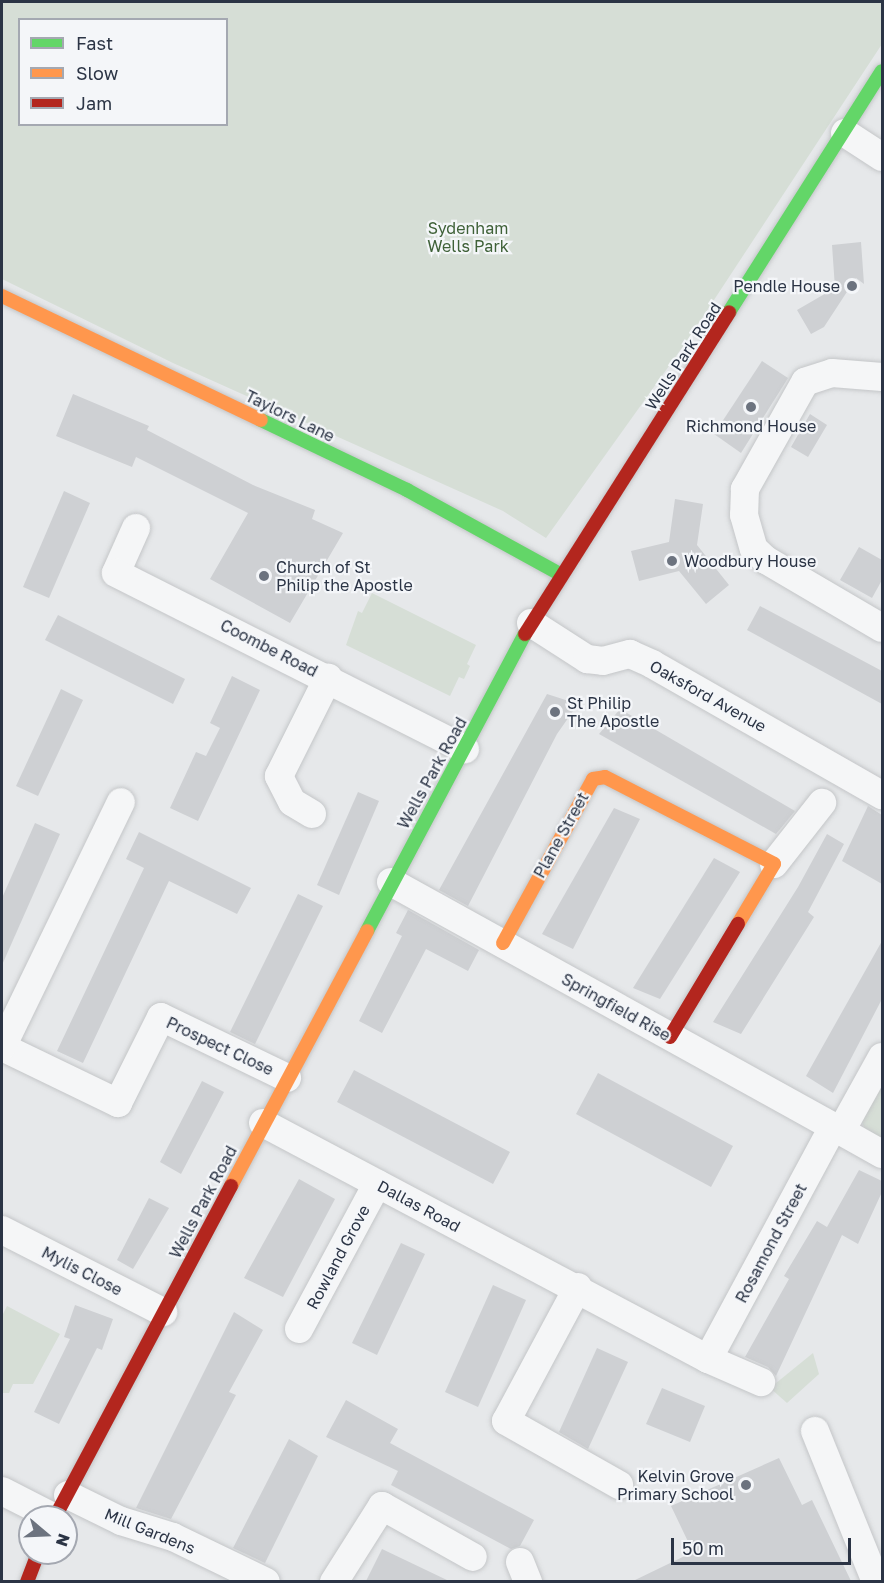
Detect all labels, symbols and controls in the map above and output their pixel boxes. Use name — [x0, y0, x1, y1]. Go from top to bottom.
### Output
legend — [18, 18, 228, 126]
text: Fast — [76, 32, 113, 54]
text: Slow — [76, 62, 118, 84]
text: Jam — [76, 92, 112, 114]
park label: Sydenham Wells Park — [427, 218, 509, 256]
place label: Pendle House — [733, 276, 840, 296]
marker: Pendle House — [845, 279, 859, 293]
street label: Wells Park Road — [641, 299, 725, 413]
street label: Taylors Lane — [242, 386, 338, 446]
marker: Richmond House — [744, 400, 758, 414]
place label: Richmond House — [686, 416, 816, 436]
place label: Woodbury House — [684, 551, 816, 571]
marker: Woodbury House — [665, 554, 679, 568]
place label: Church of St Philip the Apostle — [276, 557, 413, 595]
marker: Church of St Philip the Apostle — [257, 569, 271, 583]
street label: Coombe Road — [217, 615, 321, 681]
street label: Oaksford Avenue — [646, 656, 770, 736]
place label: St Philip The Apostle — [567, 693, 659, 731]
marker: St Philip The Apostle — [548, 705, 562, 719]
street label: Wells Park Road — [393, 714, 471, 832]
street label: Plane Street — [530, 789, 592, 881]
street label: Springfield Rise — [558, 969, 674, 1045]
street label: Prospect Close — [163, 1013, 277, 1079]
street label: Wells Park Road — [165, 1143, 241, 1261]
street label: Dallas Road — [374, 1176, 464, 1236]
street label: Rosamond Street — [731, 1180, 811, 1306]
street label: Rowland Grove — [302, 1201, 374, 1313]
street label: Mylis Close — [39, 1243, 125, 1299]
place label: Kelvin Grove Primary School — [617, 1466, 734, 1504]
marker: Kelvin Grove Primary School — [739, 1478, 753, 1492]
street label: Mill Gardens — [102, 1504, 198, 1558]
north arrow — [18, 1505, 78, 1565]
scale bar — [674, 1526, 854, 1564]
text: N — [52, 1531, 75, 1549]
text: 50 m — [682, 1537, 724, 1559]

